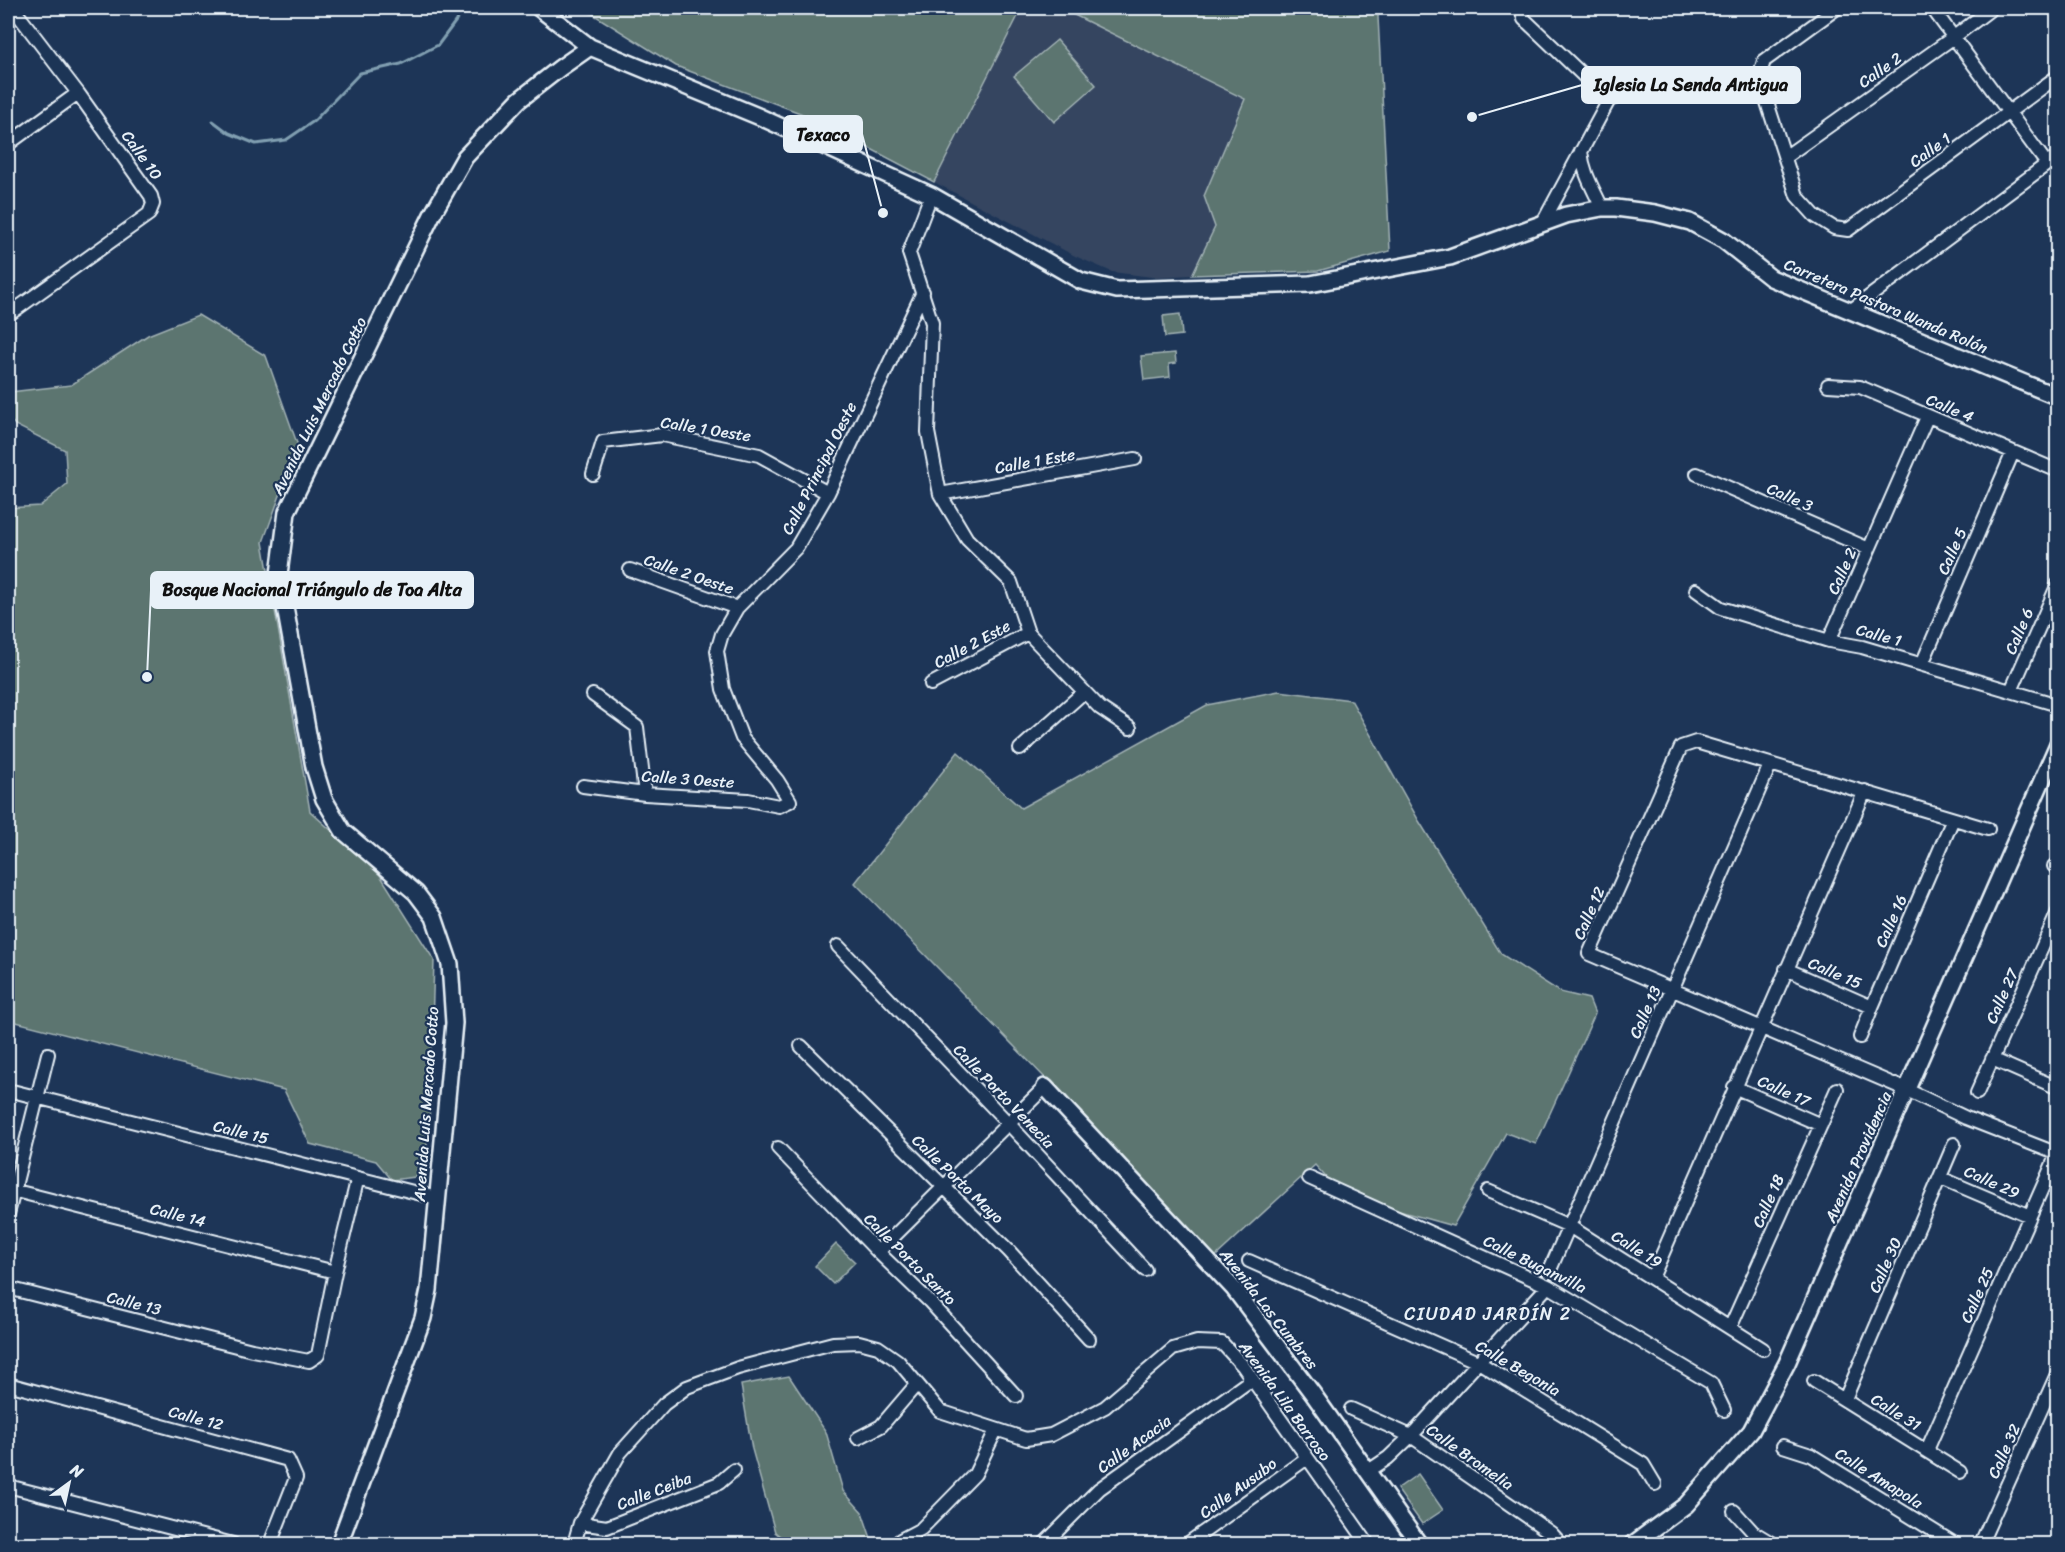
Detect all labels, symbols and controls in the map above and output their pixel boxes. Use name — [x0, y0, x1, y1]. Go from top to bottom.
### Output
street label: Calle 2 — [1852, 44, 1908, 96]
callout: Iglesia La Senda Antigua — [1582, 67, 1800, 103]
text: Iglesia La Senda Antigua — [1593, 69, 1789, 101]
callout: Texaco — [784, 116, 862, 152]
text: Texaco — [796, 119, 850, 151]
street label: Calle 10 — [114, 124, 170, 186]
street label: Calle 1 — [1903, 125, 1957, 175]
street label: Carretera Pastora Wanda Rolón — [1779, 250, 1993, 362]
street label: Avenida Luis Mercado Cotto — [263, 312, 375, 501]
street label: Calle 4 — [1922, 385, 1978, 431]
street label: Calle Principal Oeste — [773, 396, 865, 540]
street label: Calle 1 Oeste — [659, 408, 753, 450]
street label: Calle 1 Este — [992, 440, 1078, 482]
street label: Calle 3 — [1762, 474, 1818, 520]
street label: Calle 5 — [1929, 522, 1975, 579]
street label: Calle 2 — [1819, 543, 1865, 599]
street label: Calle 2 Oeste — [640, 545, 738, 603]
callout: Bosque Nacional Triángulo de Toa Alta — [151, 572, 473, 608]
text: Bosque Nacional Triángulo de Toa Alta — [162, 574, 463, 606]
street label: Calle 6 — [1996, 603, 2042, 659]
street label: Calle 2 Este — [928, 612, 1016, 676]
street label: Calle 1 — [1853, 615, 1905, 655]
street label: Calle 3 Oeste — [641, 761, 735, 797]
street label: Calle 12 — [1564, 882, 1614, 944]
street label: Calle 16 — [1866, 890, 1916, 952]
street label: Calle 15 — [1803, 949, 1867, 997]
street label: Calle 27 — [1977, 963, 2027, 1028]
street label: Calle 13 — [1621, 981, 1670, 1043]
street label: Avenida Luis Mercado Cotto — [405, 1005, 447, 1204]
street label: Calle Porto Venecia — [946, 1037, 1063, 1156]
street label: Calle 17 — [1753, 1066, 1816, 1116]
street label: Avenida Providencia — [1816, 1086, 1900, 1228]
street label: Calle 15 — [210, 1111, 272, 1153]
street label: Calle Porto Mayo — [905, 1127, 1011, 1231]
street label: Calle 29 — [1959, 1157, 2025, 1207]
street label: Calle 18 — [1743, 1169, 1793, 1232]
street label: Calle 14 — [147, 1194, 209, 1236]
street label: Calle Porto Santo — [857, 1206, 964, 1313]
street label: Calle 19 — [1605, 1222, 1669, 1276]
street label: Calle Buganvilla — [1478, 1226, 1592, 1302]
street label: Calle 30 — [1860, 1232, 1910, 1298]
street label: Avenida Las Cumbres — [1211, 1241, 1326, 1377]
street label: Calle 25 — [1952, 1262, 2002, 1328]
street label: Calle 13 — [104, 1282, 164, 1324]
district label: CIUDAD JARDÍN 2 — [1404, 1298, 1572, 1330]
street label: Calle Begonia — [1470, 1332, 1566, 1404]
street label: Avenida Lila Barroso — [1231, 1334, 1339, 1468]
street label: Calle 31 — [1865, 1385, 1927, 1439]
street label: Calle 12 — [165, 1397, 227, 1439]
street label: Calle Acacia — [1090, 1406, 1178, 1481]
street label: Calle Bromelia — [1420, 1416, 1520, 1498]
street label: Calle 32 — [1979, 1419, 2029, 1483]
street label: Calle Amapola — [1829, 1439, 1930, 1517]
street label: Calle Ausubo — [1193, 1450, 1283, 1526]
north arrow — [39, 1453, 99, 1513]
text: N — [64, 1455, 90, 1487]
street label: Calle Ceiba — [612, 1463, 697, 1519]

